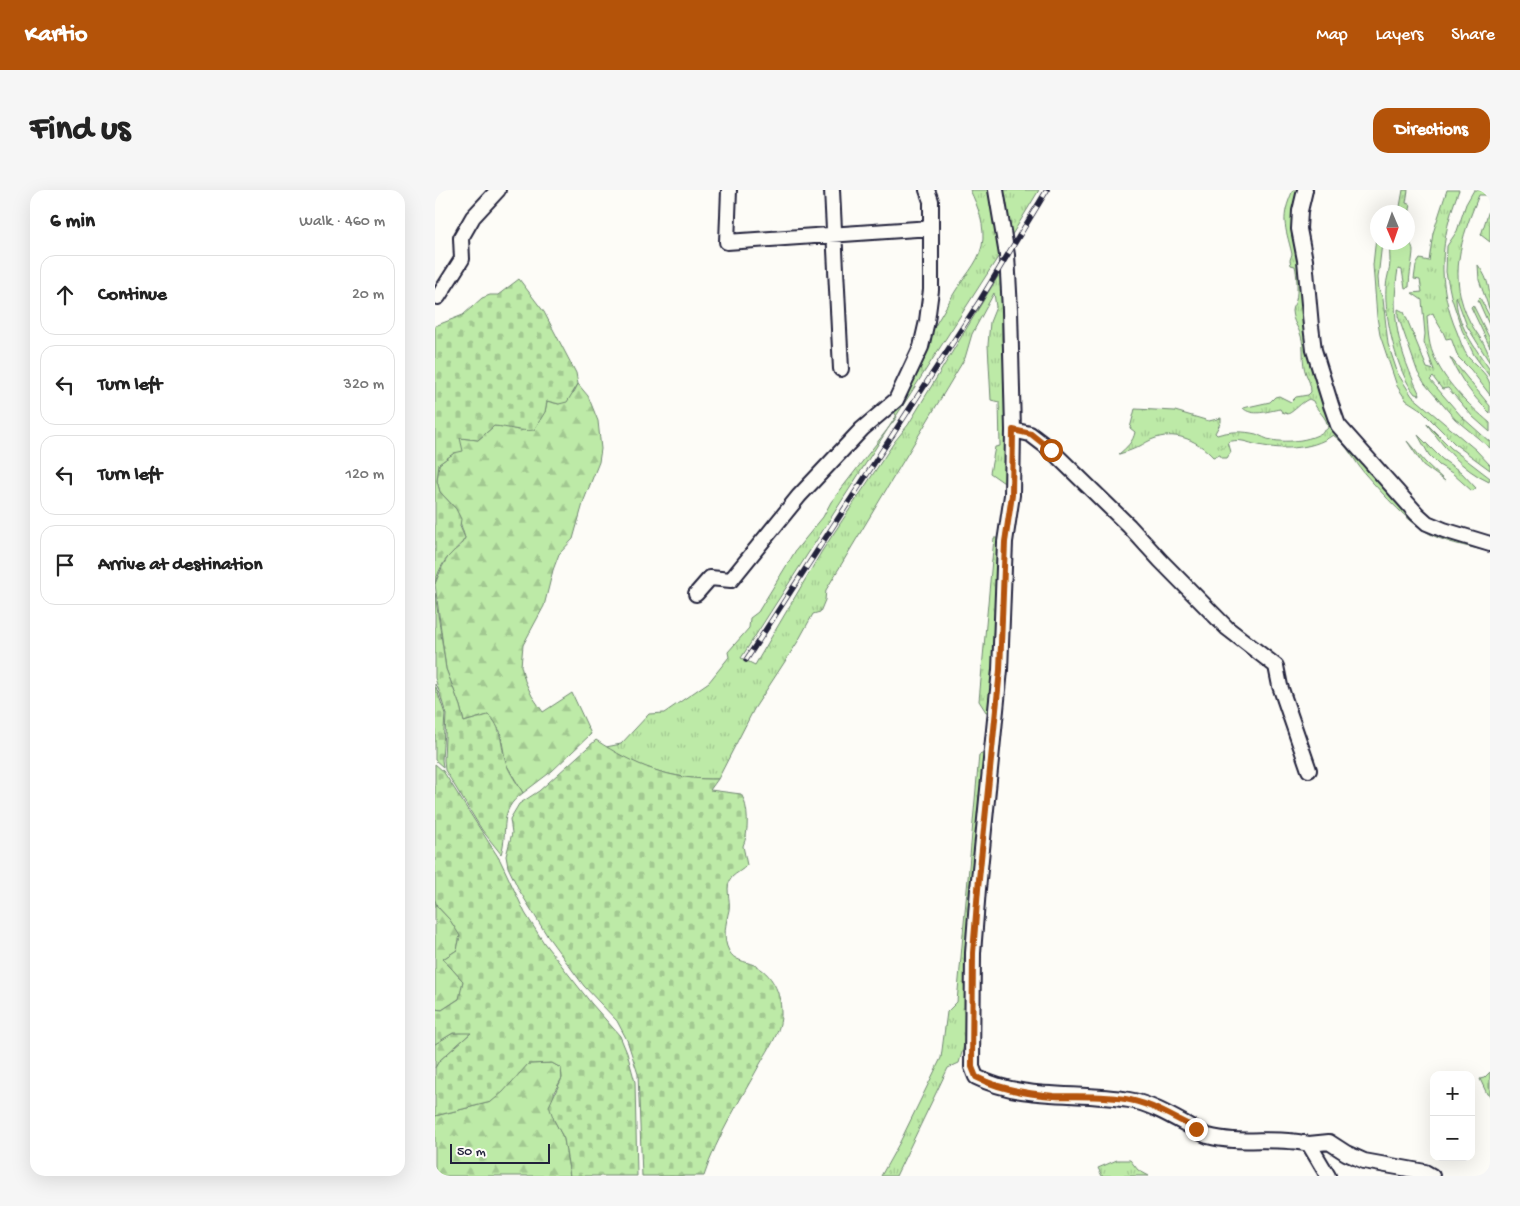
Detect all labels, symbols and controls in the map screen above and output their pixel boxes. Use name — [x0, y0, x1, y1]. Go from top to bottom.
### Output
text: Kartio — [25, 21, 88, 50]
text: Map — [1316, 25, 1348, 46]
text: Layers — [1376, 25, 1423, 46]
text: Share — [1451, 25, 1495, 46]
button: Directions — [1373, 108, 1490, 153]
text: Find us — [30, 110, 130, 151]
north arrow — [1370, 205, 1415, 250]
text: 6 min — [50, 210, 95, 235]
text: Walk · 460 m — [299, 213, 385, 232]
icon: ahead — [51, 281, 79, 309]
text: Continue — [98, 284, 167, 307]
text: 20 m — [352, 286, 384, 305]
icon: left — [51, 371, 79, 399]
text: Turn left — [98, 374, 162, 397]
text: 320 m — [344, 376, 384, 395]
route start — [1040, 439, 1063, 462]
icon: left — [51, 461, 79, 489]
text: Turn left — [98, 464, 162, 487]
text: 120 m — [345, 466, 384, 485]
icon: arrive — [51, 551, 79, 579]
text: Arrive at destination — [98, 554, 262, 577]
map controls — [1430, 1071, 1475, 1161]
button: + — [1430, 1071, 1475, 1116]
button: − — [1430, 1116, 1475, 1161]
route end — [1185, 1118, 1208, 1141]
scale bar — [450, 1141, 550, 1164]
text: 50 m — [457, 1144, 486, 1161]

